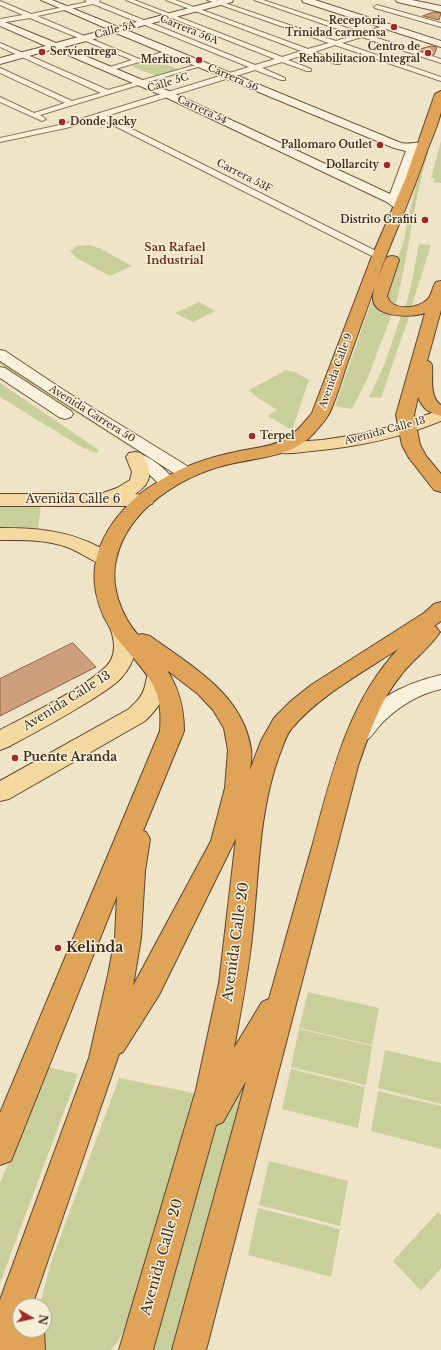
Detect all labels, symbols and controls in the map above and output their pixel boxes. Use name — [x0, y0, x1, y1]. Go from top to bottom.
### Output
street label: Carrera 56A — [158, 13, 220, 47]
place label: Receptoria Trinidad carmensa — [285, 15, 386, 38]
street label: Calle 5A — [93, 19, 137, 41]
marker: Receptoria Trinidad carmensa — [389, 22, 399, 32]
place label: Centro de Rehabilitacion Integral — [299, 41, 420, 64]
place label: Servientrega — [50, 46, 117, 58]
marker: Servientrega — [37, 47, 47, 57]
marker: Centro de Rehabilitacion Integral — [423, 48, 433, 58]
place label: Merktoca — [141, 54, 191, 66]
marker: Merktoca — [194, 55, 204, 65]
street label: Carrera 56 — [206, 62, 260, 94]
street label: Calle 5C — [146, 71, 190, 95]
street label: Carrera 54 — [175, 93, 229, 127]
place label: Donde Jacky — [70, 116, 137, 128]
marker: Donde Jacky — [57, 117, 67, 127]
place label: Pallomaro Outlet — [281, 139, 372, 151]
marker: Pallomaro Outlet — [375, 140, 385, 150]
street label: Carrera 53F — [214, 157, 274, 195]
place label: Dollarcity — [326, 159, 379, 171]
marker: Dollarcity — [382, 160, 392, 170]
place label: Distrito Grafiti — [340, 214, 417, 226]
marker: Distrito Grafiti — [420, 215, 430, 225]
district label: San Rafael Industrial — [144, 241, 206, 267]
street label: Avenida Calle 9 — [317, 332, 355, 410]
street label: Avenida Carrera 50 — [47, 383, 137, 445]
street label: Avenida Calle 13 — [343, 414, 427, 448]
place label: Terpel — [260, 430, 295, 442]
marker: Terpel — [247, 431, 257, 441]
street label: Avenida Calle 6 — [25, 493, 121, 507]
street label: Avenida Calle 13 — [21, 668, 113, 734]
place label: Puente Aranda — [23, 751, 117, 765]
marker: Puente Aranda — [10, 753, 20, 763]
street label: Avenida Calle 20 — [219, 881, 253, 1003]
place label: Kelinda — [66, 940, 123, 956]
marker: Kelinda — [53, 943, 63, 953]
street label: Avenida Calle 20 — [137, 1197, 187, 1317]
north arrow — [12, 1298, 52, 1338]
text: N — [35, 1314, 51, 1326]

